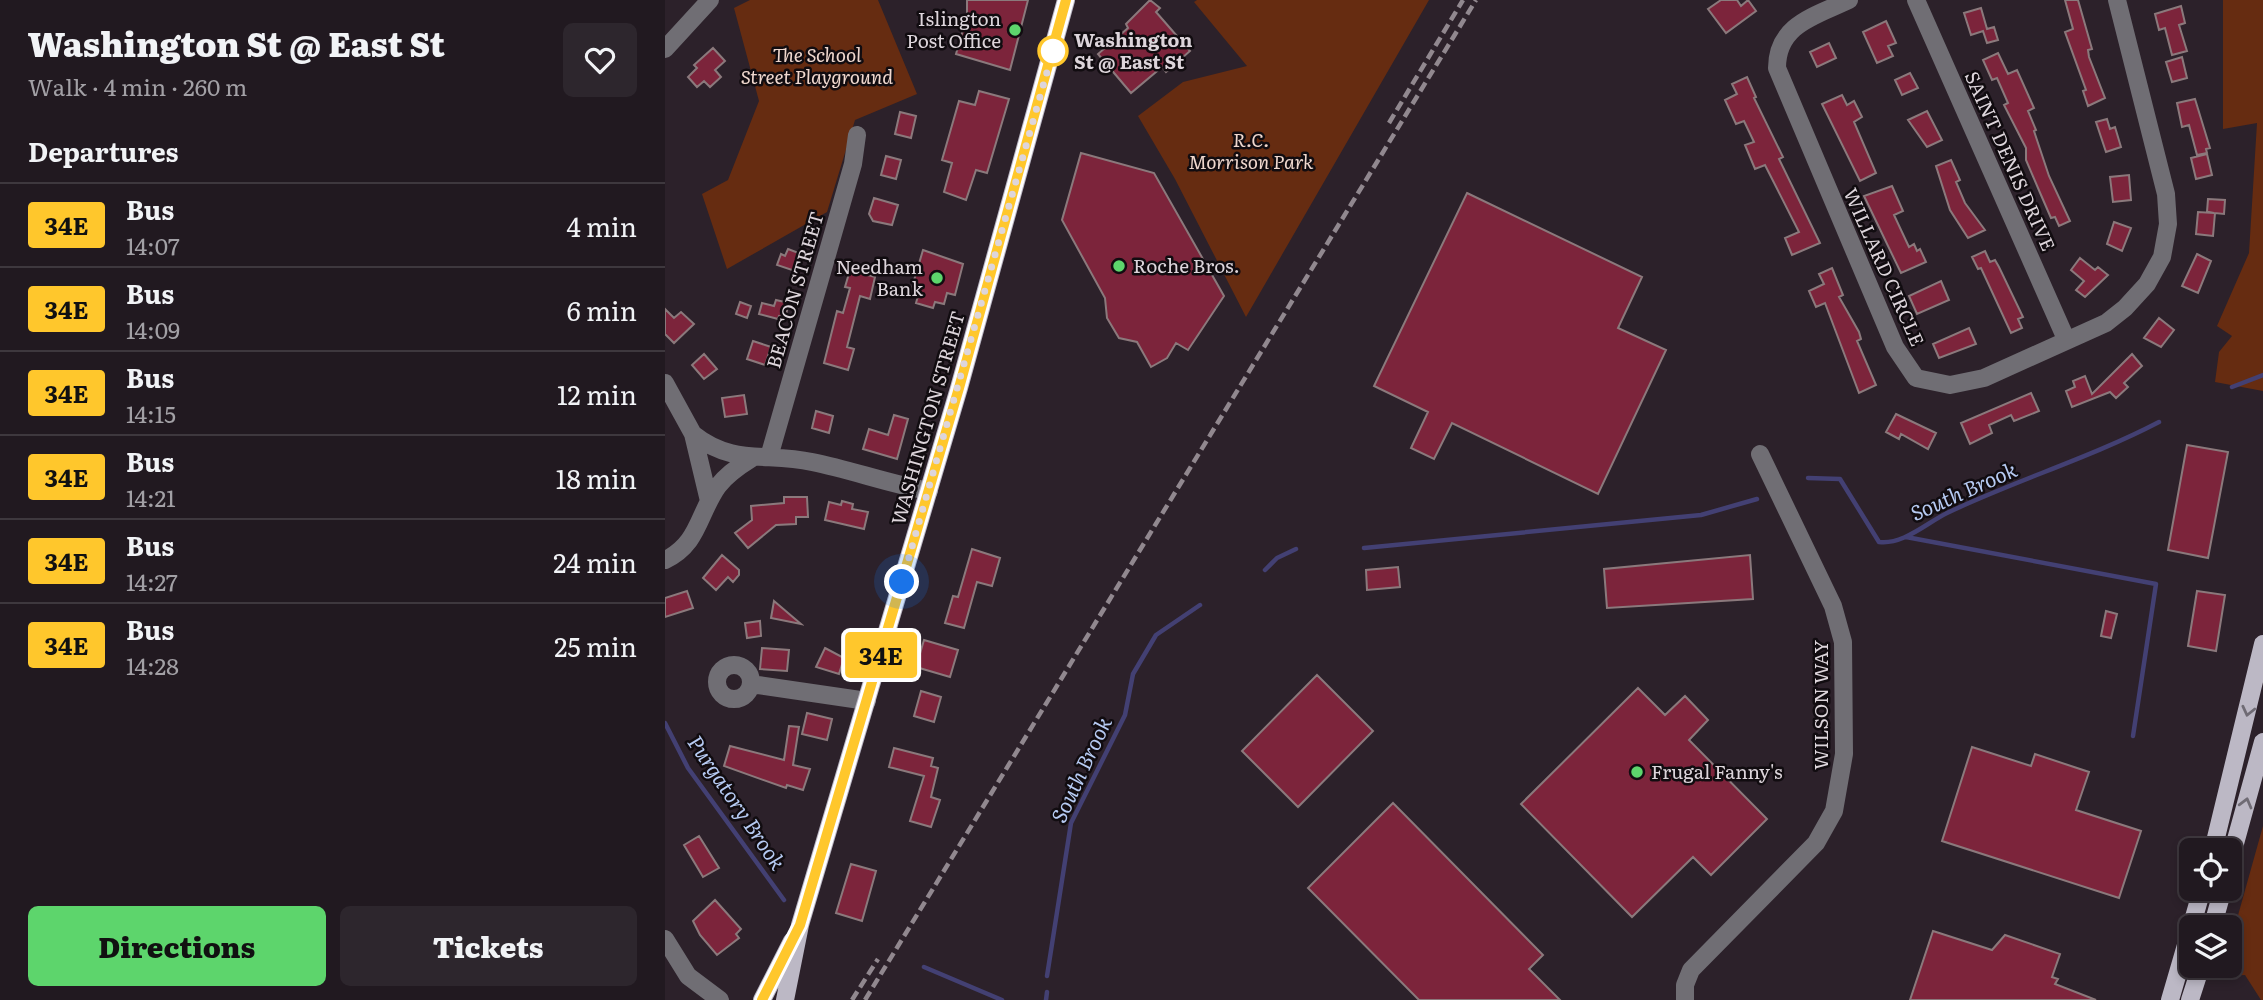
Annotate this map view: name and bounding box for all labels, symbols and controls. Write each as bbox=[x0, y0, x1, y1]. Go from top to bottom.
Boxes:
place label: Islington Post Office bbox=[906, 4, 1001, 54]
text: Washington St @ East St bbox=[28, 18, 445, 67]
marker: Islington Post Office bbox=[1007, 22, 1023, 38]
button: heart bbox=[563, 23, 637, 97]
place label: Washington St @ East St bbox=[1074, 25, 1192, 75]
marker: Washington St @ East St bbox=[1038, 36, 1068, 66]
park label: The School Street Playground bbox=[741, 40, 893, 90]
street label: SAINT DENIS DRIVE bbox=[1959, 66, 2063, 255]
text: Walk · 4 min · 260 m bbox=[28, 69, 247, 103]
park label: R.C. Morrison Park bbox=[1189, 125, 1314, 175]
text: Departures bbox=[28, 131, 179, 170]
street label: WILLARD CIRCLE bbox=[1837, 183, 1932, 350]
text: Bus bbox=[126, 189, 174, 228]
text: 4 min bbox=[566, 206, 637, 245]
text: 34E bbox=[45, 207, 88, 242]
street label: BEACON STREET bbox=[758, 208, 830, 371]
text: 14:07 bbox=[126, 228, 180, 262]
place label: Roche Bros. bbox=[1133, 251, 1240, 279]
place label: Needham Bank bbox=[836, 252, 923, 302]
marker: Roche Bros. bbox=[1111, 258, 1127, 274]
marker: Needham Bank bbox=[929, 270, 945, 286]
text: Bus bbox=[126, 273, 174, 312]
text: 6 min bbox=[567, 290, 637, 329]
text: 34E bbox=[45, 291, 88, 326]
street label: WASHINGTON STREET bbox=[883, 308, 971, 528]
text: 14:09 bbox=[126, 312, 180, 346]
text: Bus bbox=[126, 357, 174, 396]
text: 12 min bbox=[557, 374, 637, 413]
text: 34E bbox=[45, 375, 88, 410]
text: 14:15 bbox=[126, 396, 176, 430]
text: Bus bbox=[126, 441, 174, 480]
water label: South Brook bbox=[1905, 452, 2022, 527]
text: 18 min bbox=[556, 458, 637, 497]
text: 34E bbox=[45, 459, 88, 494]
text: 14:21 bbox=[126, 480, 176, 514]
text: Bus bbox=[126, 525, 174, 564]
text: 24 min bbox=[553, 542, 637, 581]
text: 34E bbox=[45, 543, 88, 578]
text: 14:27 bbox=[126, 564, 178, 598]
your location bbox=[884, 564, 919, 599]
text: Bus bbox=[126, 609, 174, 648]
text: 25 min bbox=[554, 626, 637, 665]
text: 34E bbox=[45, 627, 88, 662]
line badge: 34E bbox=[841, 632, 921, 678]
text: 34E bbox=[859, 637, 903, 672]
street label: WILSON WAY bbox=[1806, 640, 1834, 770]
text: 14:28 bbox=[126, 648, 179, 682]
one-way arrow bbox=[2242, 705, 2256, 717]
water label: South Brook bbox=[1042, 711, 1118, 827]
water label: Purgatory Brook bbox=[682, 728, 795, 875]
place label: Frugal Fanny's bbox=[1651, 757, 1783, 785]
marker: Frugal Fanny's bbox=[1629, 764, 1645, 780]
one-way arrow bbox=[2238, 798, 2252, 810]
map controls bbox=[2179, 838, 2242, 978]
button: locate bbox=[2179, 838, 2242, 901]
button: Directions bbox=[28, 906, 326, 986]
button: Tickets bbox=[340, 906, 637, 986]
button: layers bbox=[2179, 915, 2242, 978]

